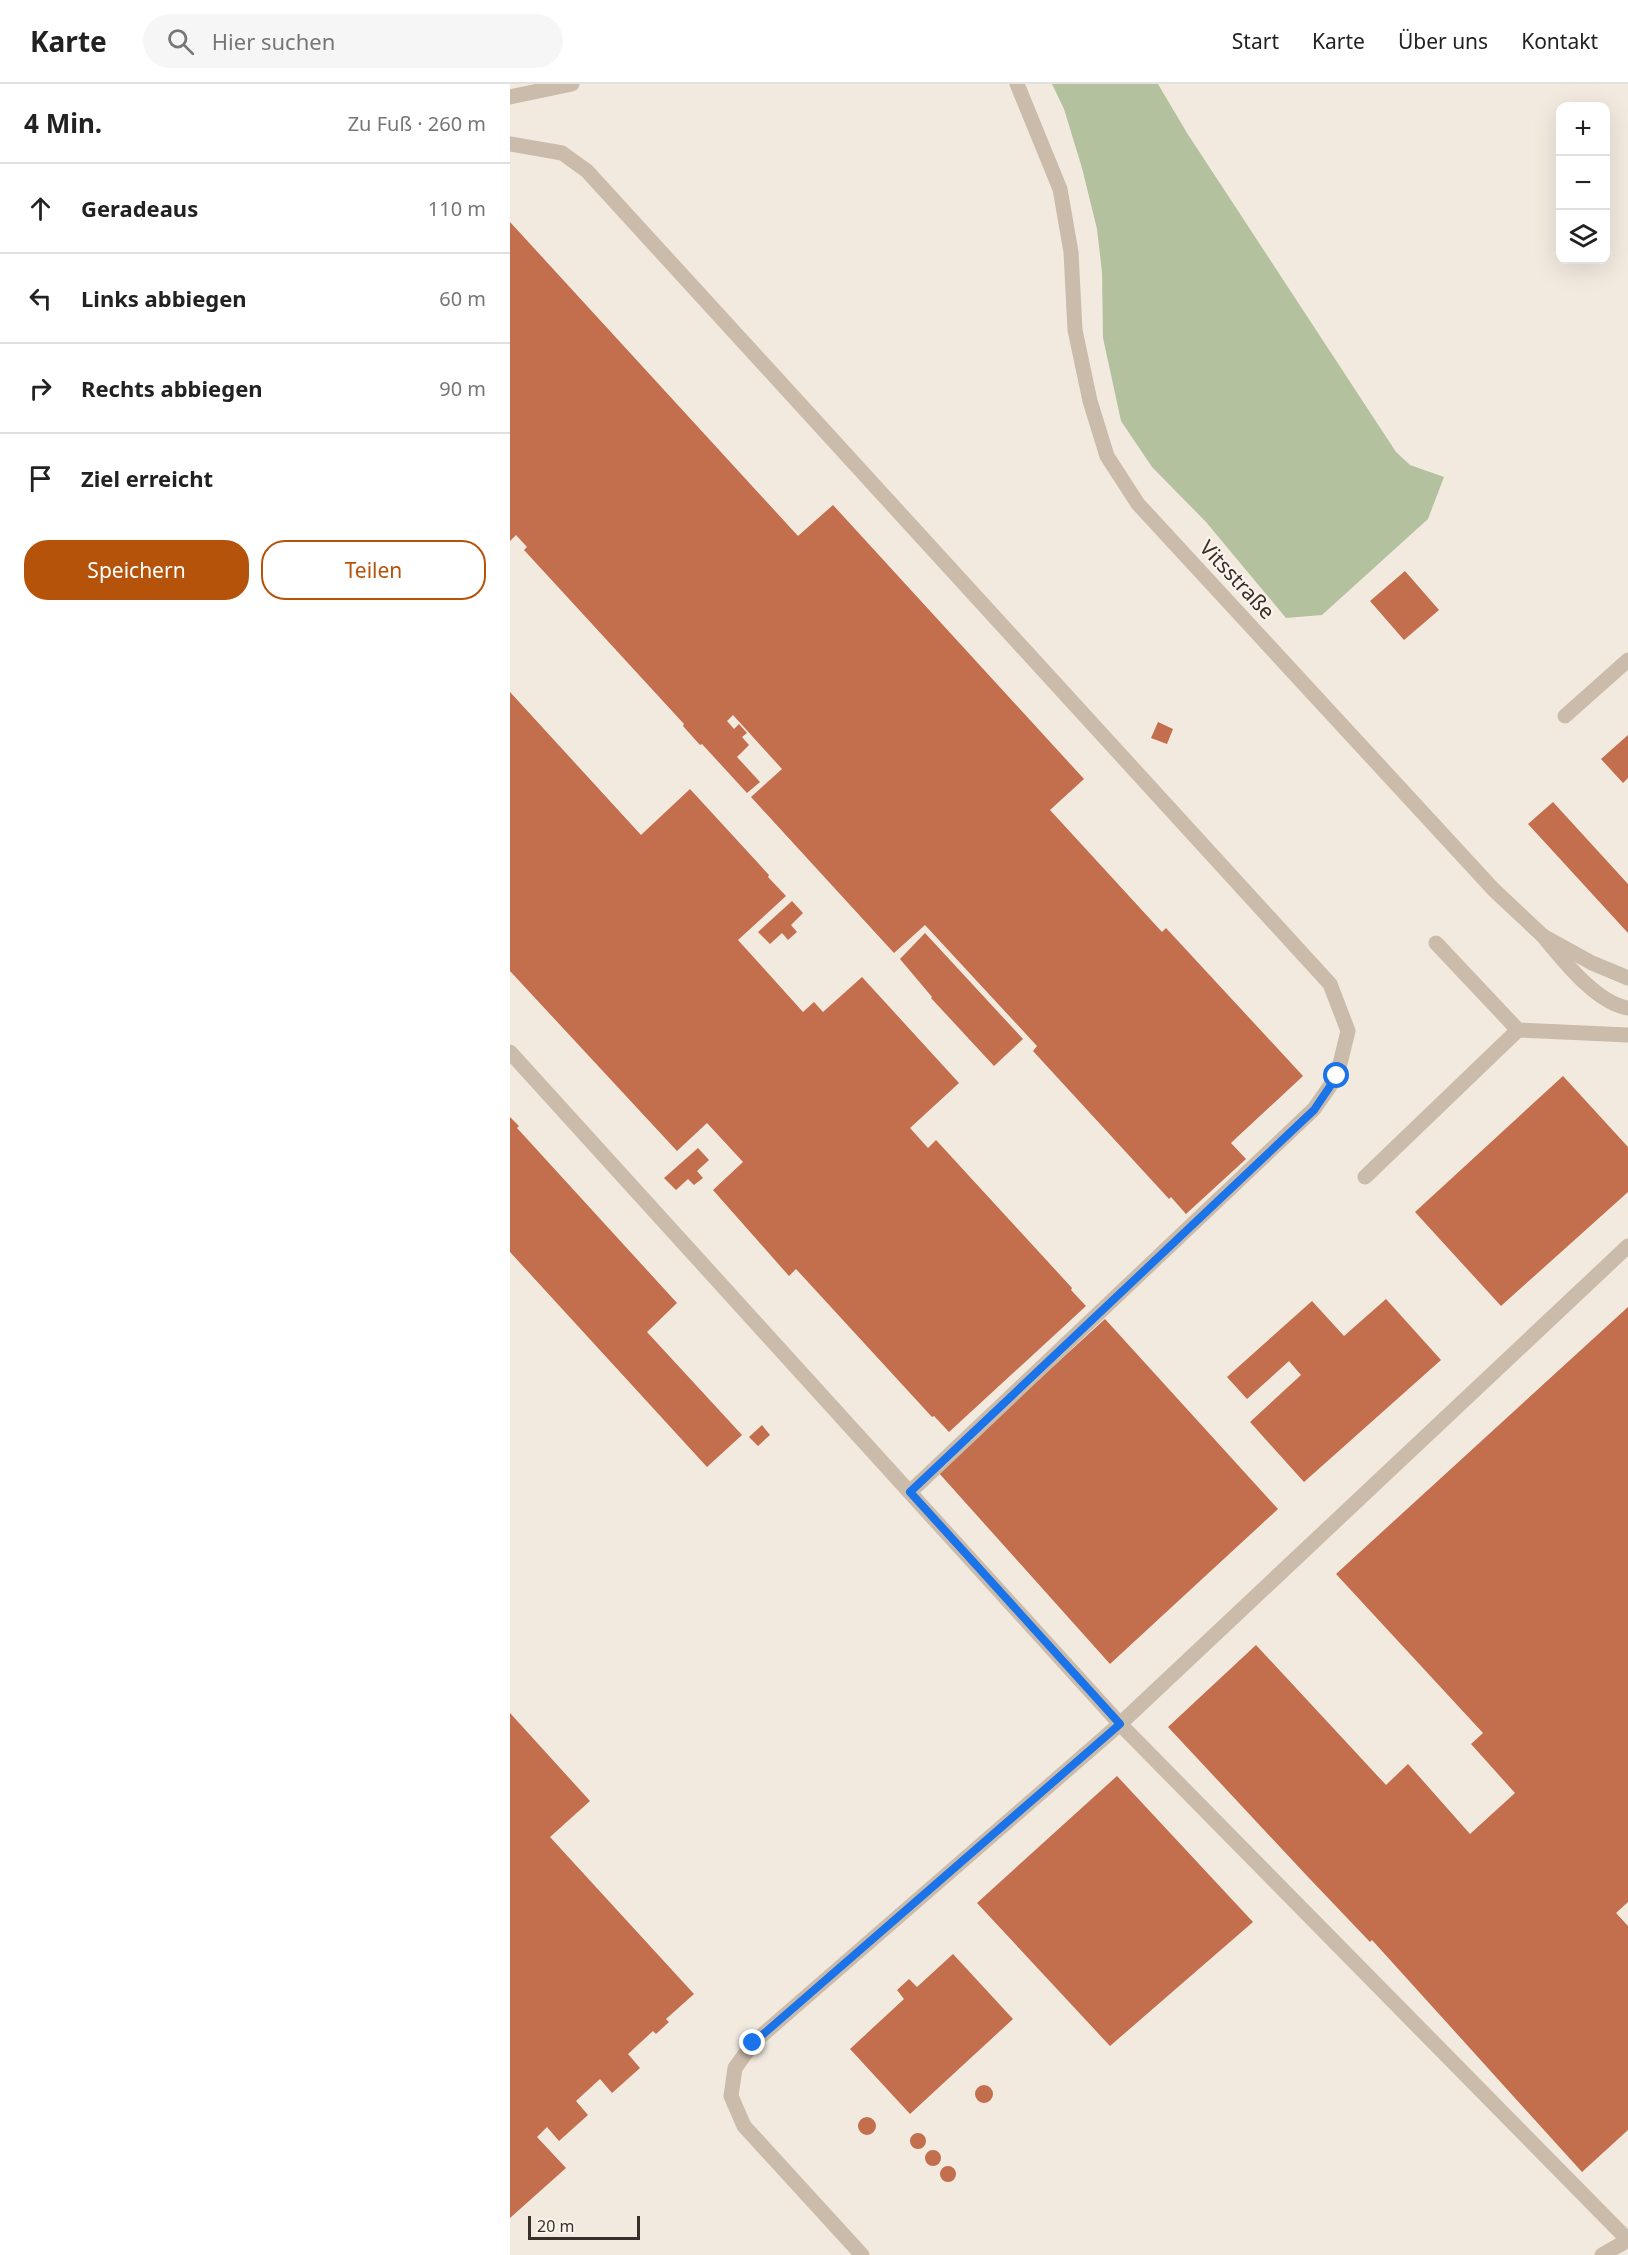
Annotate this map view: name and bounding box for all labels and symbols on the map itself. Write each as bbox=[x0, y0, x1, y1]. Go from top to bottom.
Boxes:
street label: Vitsstraße bbox=[1194, 534, 1282, 625]
route start bbox=[1323, 1062, 1349, 1088]
route end bbox=[739, 2029, 765, 2055]
scale bar bbox=[528, 2213, 640, 2240]

